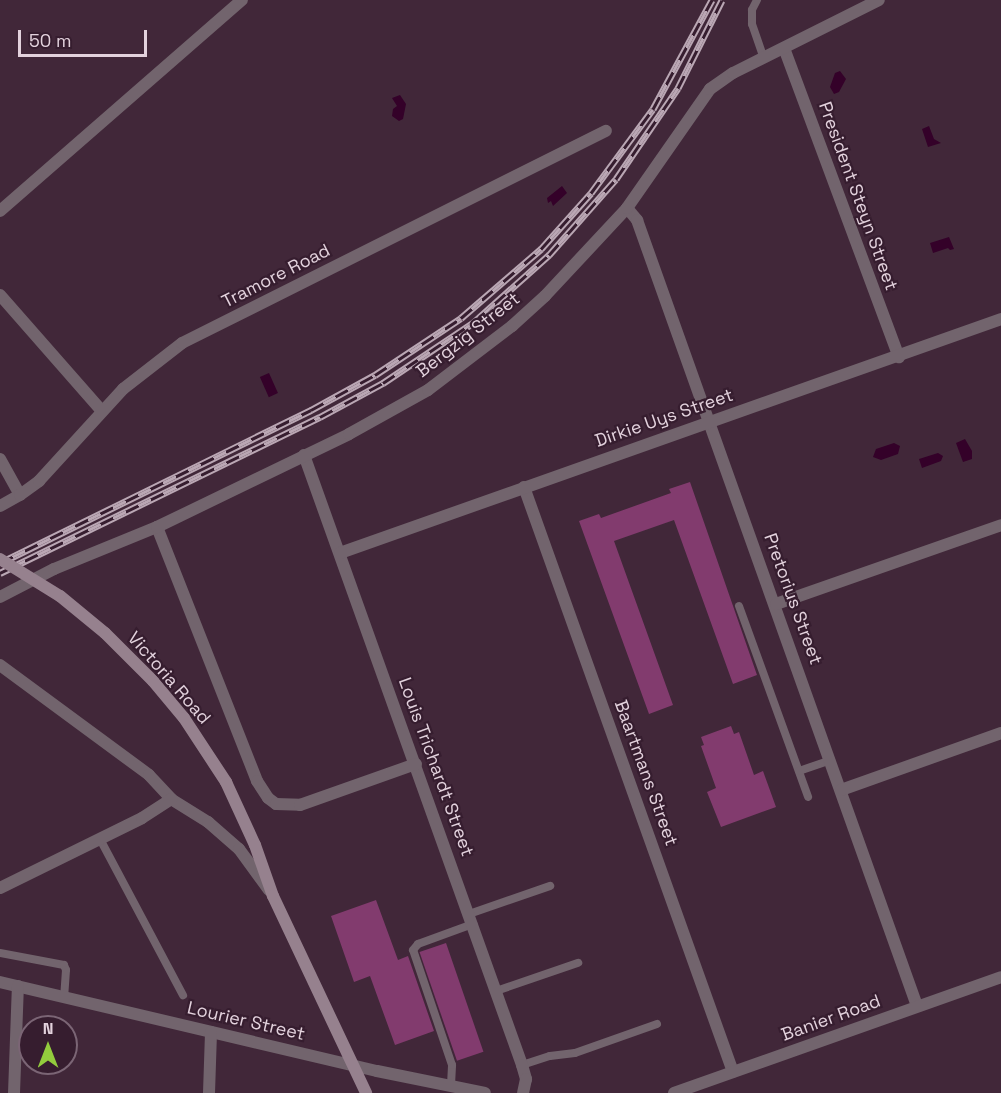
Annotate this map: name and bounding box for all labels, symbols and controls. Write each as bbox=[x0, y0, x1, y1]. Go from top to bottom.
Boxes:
scale bar bbox=[21, 18, 150, 56]
text: 50 m bbox=[29, 29, 71, 52]
street label: President Steyn Street bbox=[814, 99, 902, 293]
street label: Tramore Road bbox=[218, 239, 334, 313]
street label: Bergzig Street bbox=[412, 288, 524, 382]
street label: Dirkie Uys Street bbox=[592, 384, 736, 452]
street label: Pretorius Street bbox=[759, 530, 827, 668]
street label: Victoria Road bbox=[123, 627, 215, 729]
street label: Louis Trichardt Street bbox=[394, 675, 478, 859]
street label: Baartmans Street bbox=[610, 697, 682, 849]
street label: Banier Road bbox=[778, 990, 884, 1046]
street label: Lourier Street bbox=[185, 997, 307, 1045]
north arrow bbox=[18, 1015, 78, 1075]
text: N bbox=[43, 1018, 53, 1039]

